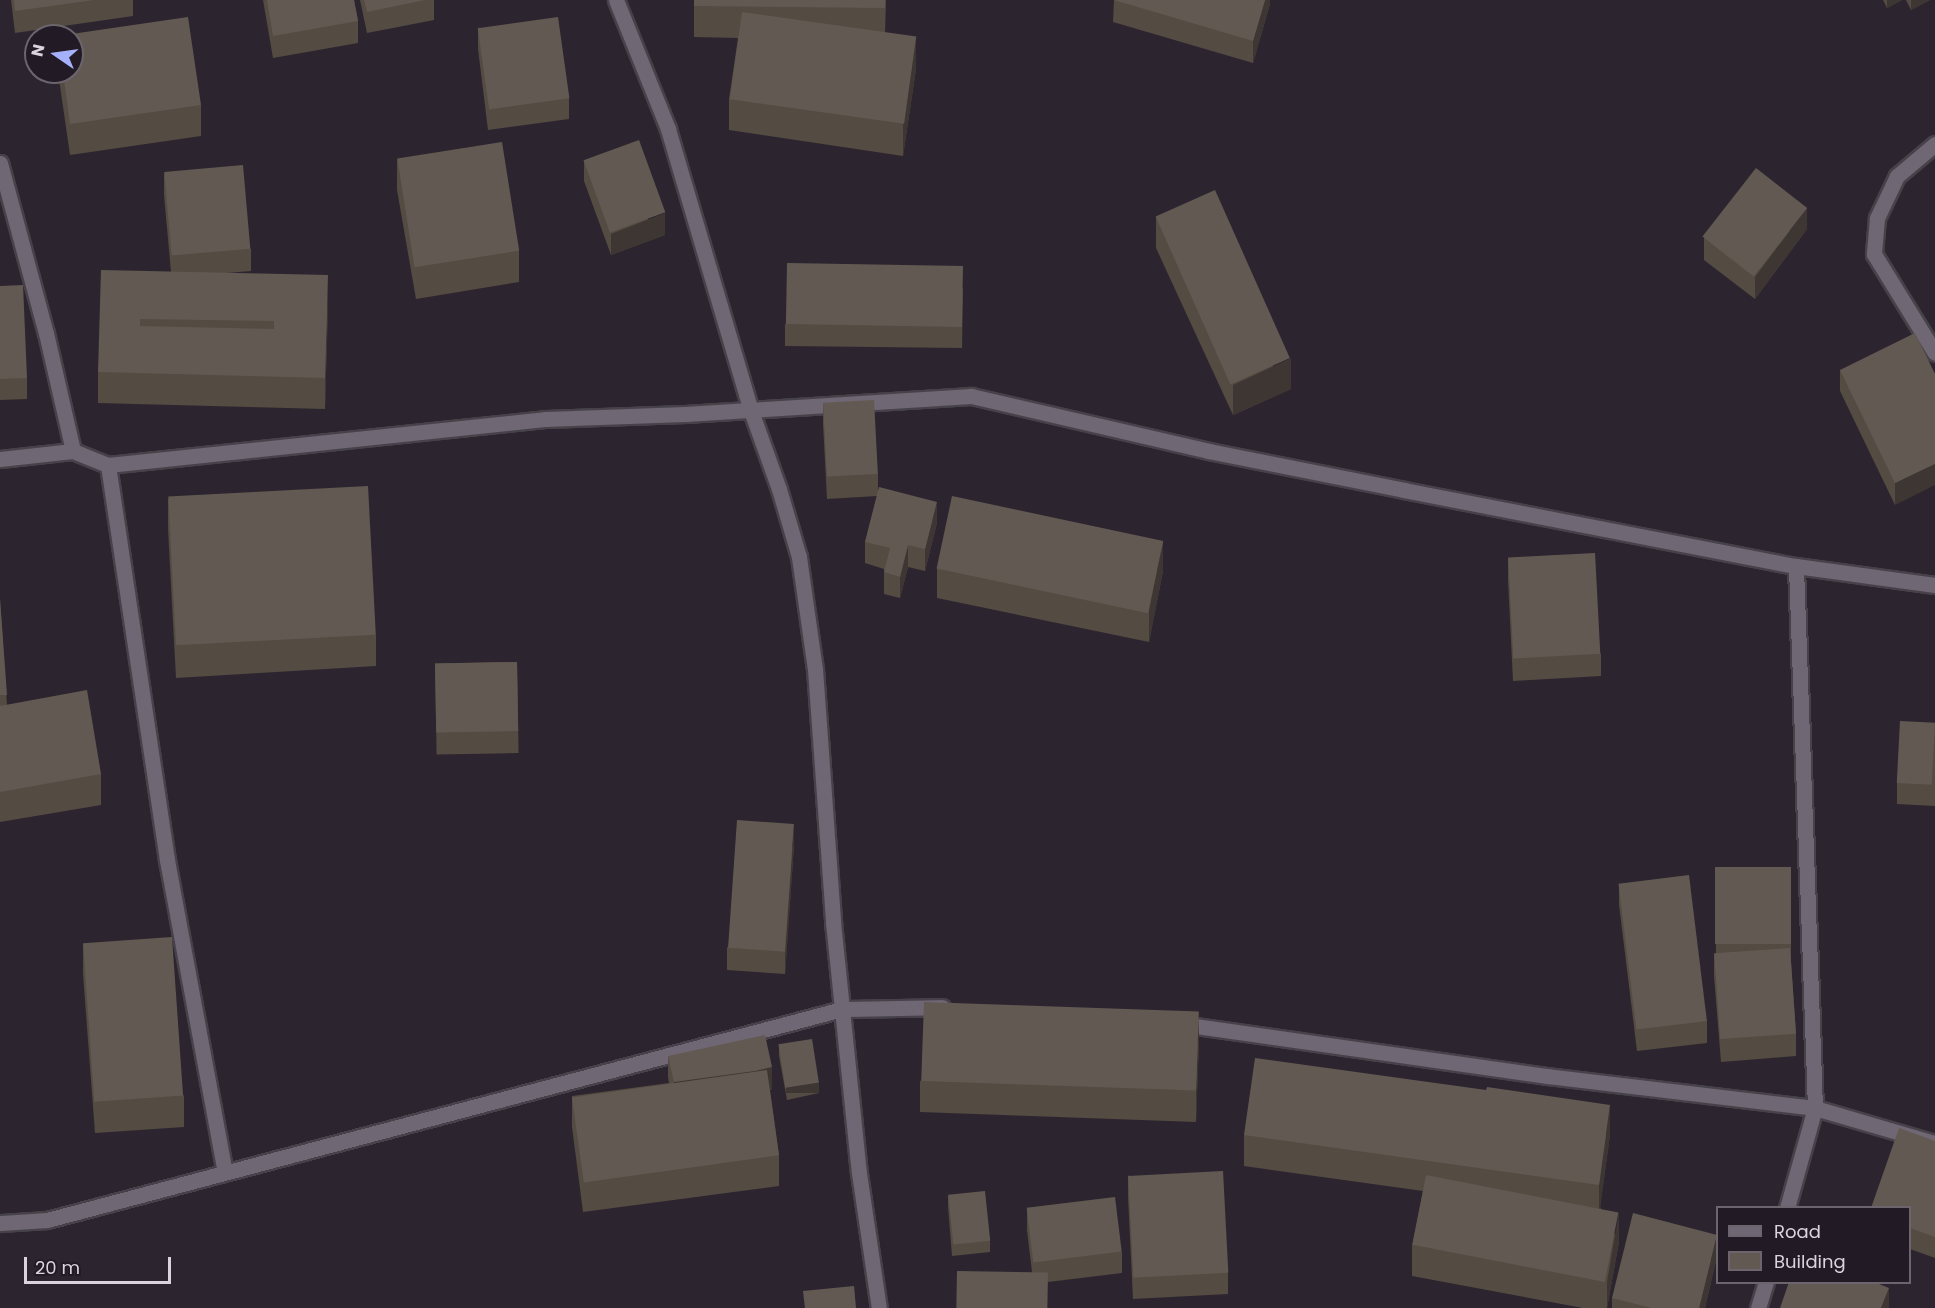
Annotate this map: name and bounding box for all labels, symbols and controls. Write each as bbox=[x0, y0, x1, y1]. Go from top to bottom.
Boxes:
north arrow bbox=[24, 24, 84, 84]
text: N bbox=[25, 42, 50, 59]
legend bbox=[1716, 1206, 1911, 1284]
text: Road bbox=[1774, 1219, 1821, 1244]
scale bar bbox=[27, 1245, 174, 1283]
text: Building bbox=[1774, 1249, 1846, 1274]
text: 20 m bbox=[35, 1255, 80, 1280]

